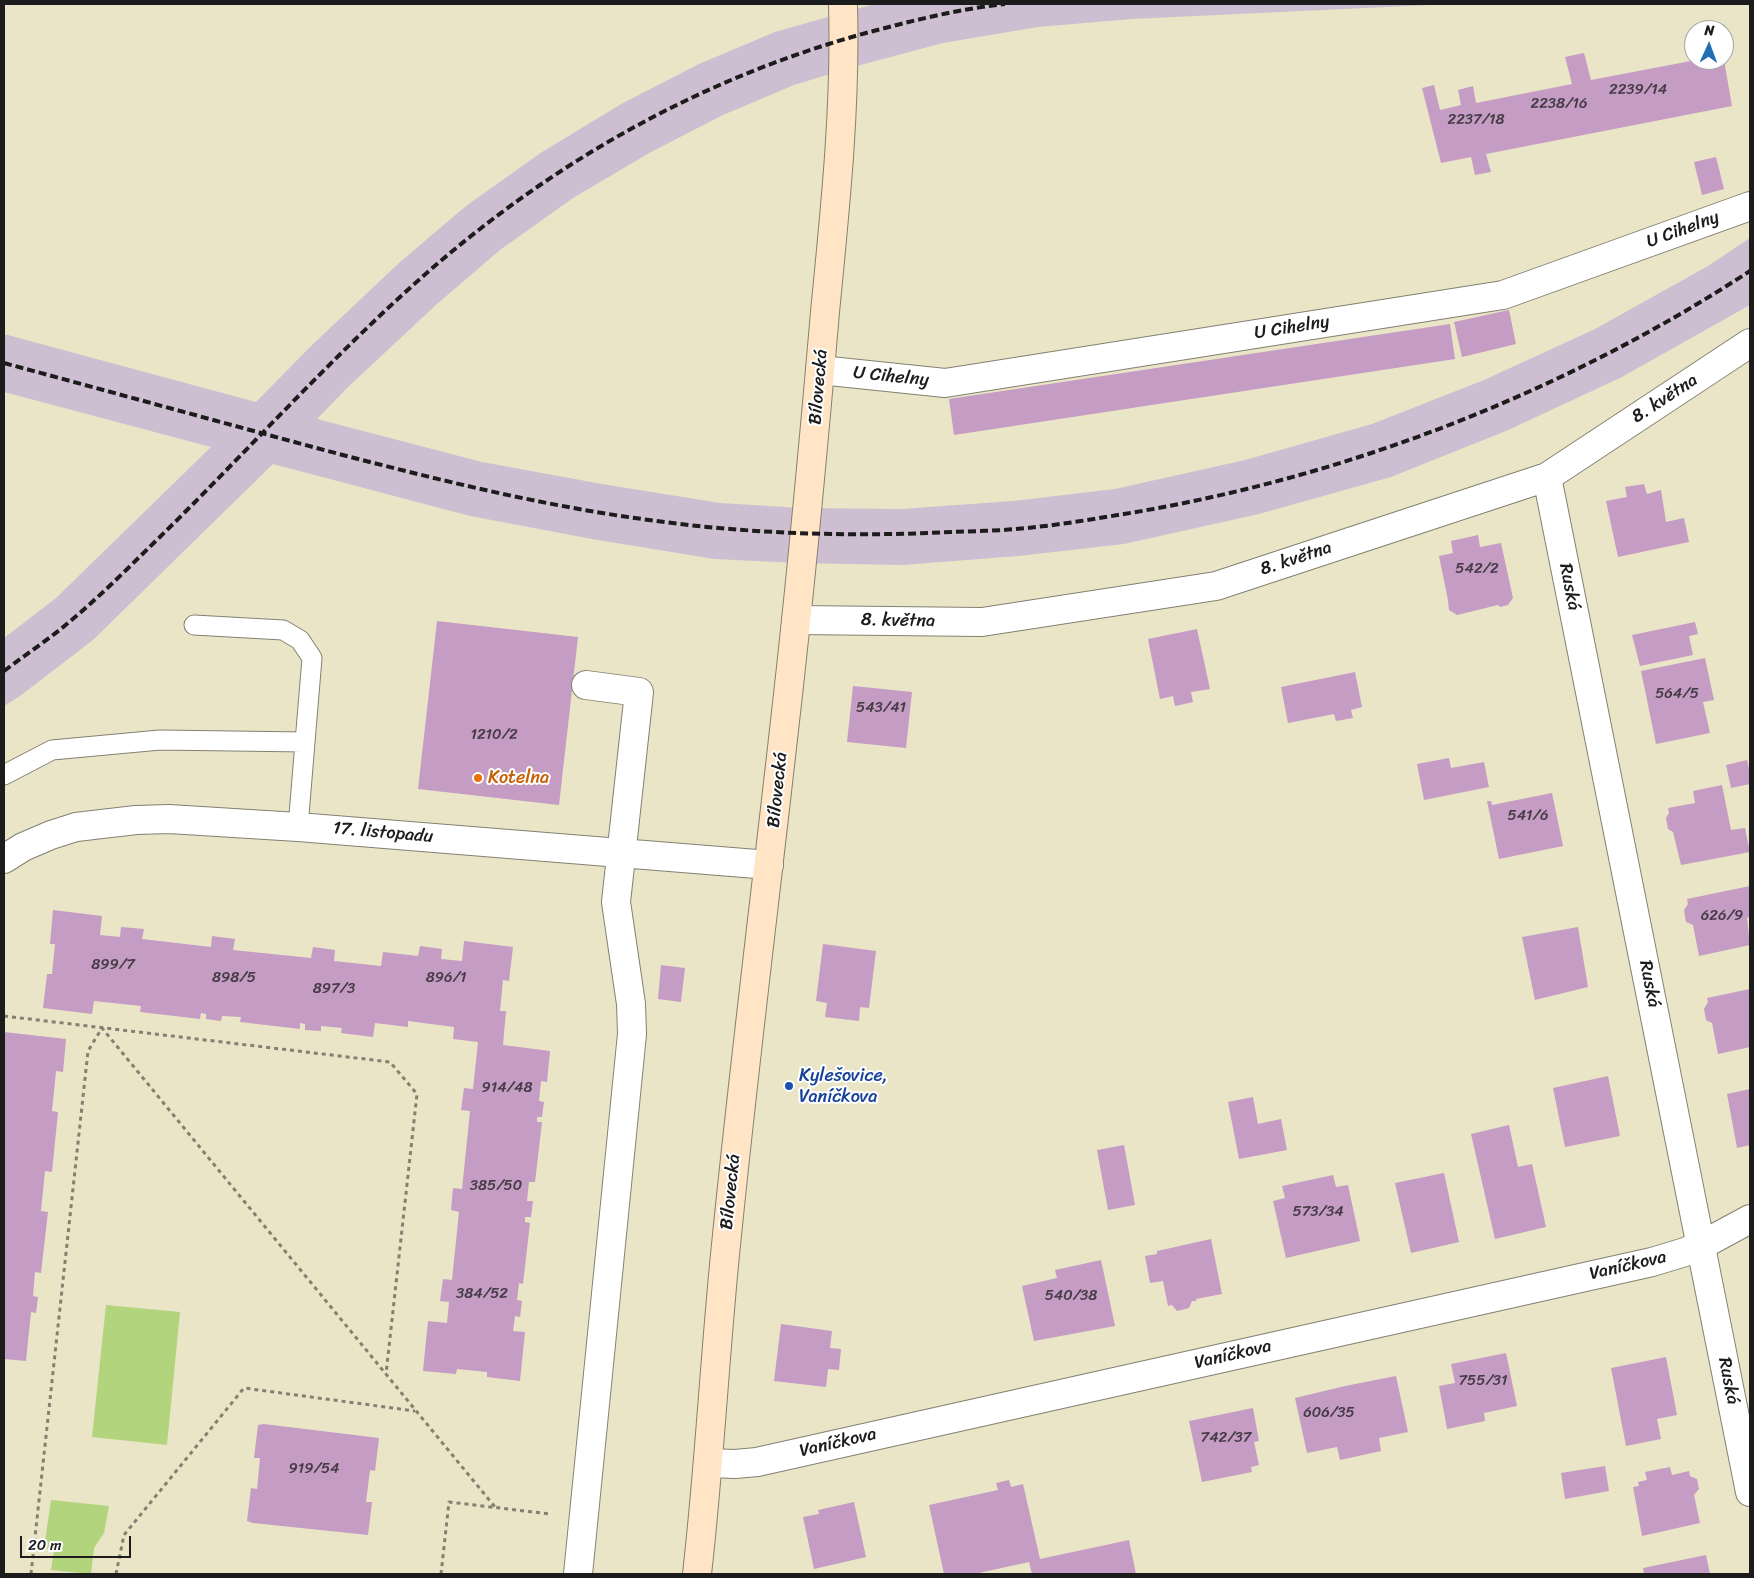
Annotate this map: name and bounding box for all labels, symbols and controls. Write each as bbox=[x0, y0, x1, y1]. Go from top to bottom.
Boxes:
text: N bbox=[1704, 18, 1715, 43]
north arrow bbox=[1684, 20, 1734, 70]
house number: 2239/14 bbox=[1609, 81, 1667, 99]
house number: 2238/16 bbox=[1531, 95, 1587, 113]
house number: 2237/18 bbox=[1447, 111, 1505, 129]
street label: U Cihelny bbox=[1644, 207, 1722, 253]
street label: U Cihelny bbox=[1253, 311, 1331, 345]
street label: Bílovecká bbox=[805, 348, 833, 426]
street label: U Cihelny bbox=[852, 362, 930, 392]
street label: 8. května bbox=[1628, 370, 1702, 428]
street label: 8. května bbox=[1257, 537, 1335, 581]
house number: 542/2 bbox=[1455, 560, 1499, 578]
street label: Ruská bbox=[1554, 562, 1584, 612]
street label: 8. května bbox=[861, 610, 935, 632]
house number: 564/5 bbox=[1655, 685, 1699, 703]
house number: 543/41 bbox=[856, 699, 906, 717]
house number: 1210/2 bbox=[470, 726, 518, 744]
street label: Bílovecká bbox=[763, 751, 793, 829]
place label: Kotelna bbox=[488, 767, 549, 789]
marker: Kotelna bbox=[472, 772, 484, 784]
house number: 541/6 bbox=[1508, 807, 1548, 825]
street label: 17. listopadu bbox=[332, 818, 434, 848]
house number: 626/9 bbox=[1701, 907, 1743, 925]
house number: 899/7 bbox=[91, 956, 135, 974]
street label: Ruská bbox=[1634, 959, 1664, 1009]
house number: 898/5 bbox=[212, 969, 256, 987]
house number: 896/1 bbox=[426, 969, 466, 987]
house number: 897/3 bbox=[313, 980, 355, 998]
place label: Kylešovice, Vaníčkova bbox=[799, 1065, 888, 1108]
house number: 914/48 bbox=[482, 1079, 532, 1097]
marker: Kylešovice, Vaníčkova bbox=[783, 1080, 795, 1092]
street label: Bílovecká bbox=[716, 1153, 746, 1231]
house number: 385/50 bbox=[470, 1177, 522, 1195]
house number: 573/34 bbox=[1292, 1203, 1344, 1221]
street label: Vaníčkova bbox=[1587, 1247, 1669, 1285]
house number: 384/52 bbox=[456, 1285, 508, 1303]
house number: 540/38 bbox=[1045, 1287, 1097, 1305]
street label: Vaníčkova bbox=[1192, 1336, 1274, 1374]
street label: Ruská bbox=[1713, 1356, 1743, 1406]
house number: 755/31 bbox=[1458, 1372, 1508, 1390]
house number: 606/35 bbox=[1303, 1404, 1355, 1422]
street label: Vaníčkova bbox=[797, 1424, 879, 1462]
house number: 742/37 bbox=[1201, 1429, 1251, 1447]
house number: 919/54 bbox=[289, 1460, 339, 1478]
scale bar bbox=[22, 1526, 134, 1558]
text: 20 m bbox=[28, 1532, 62, 1558]

